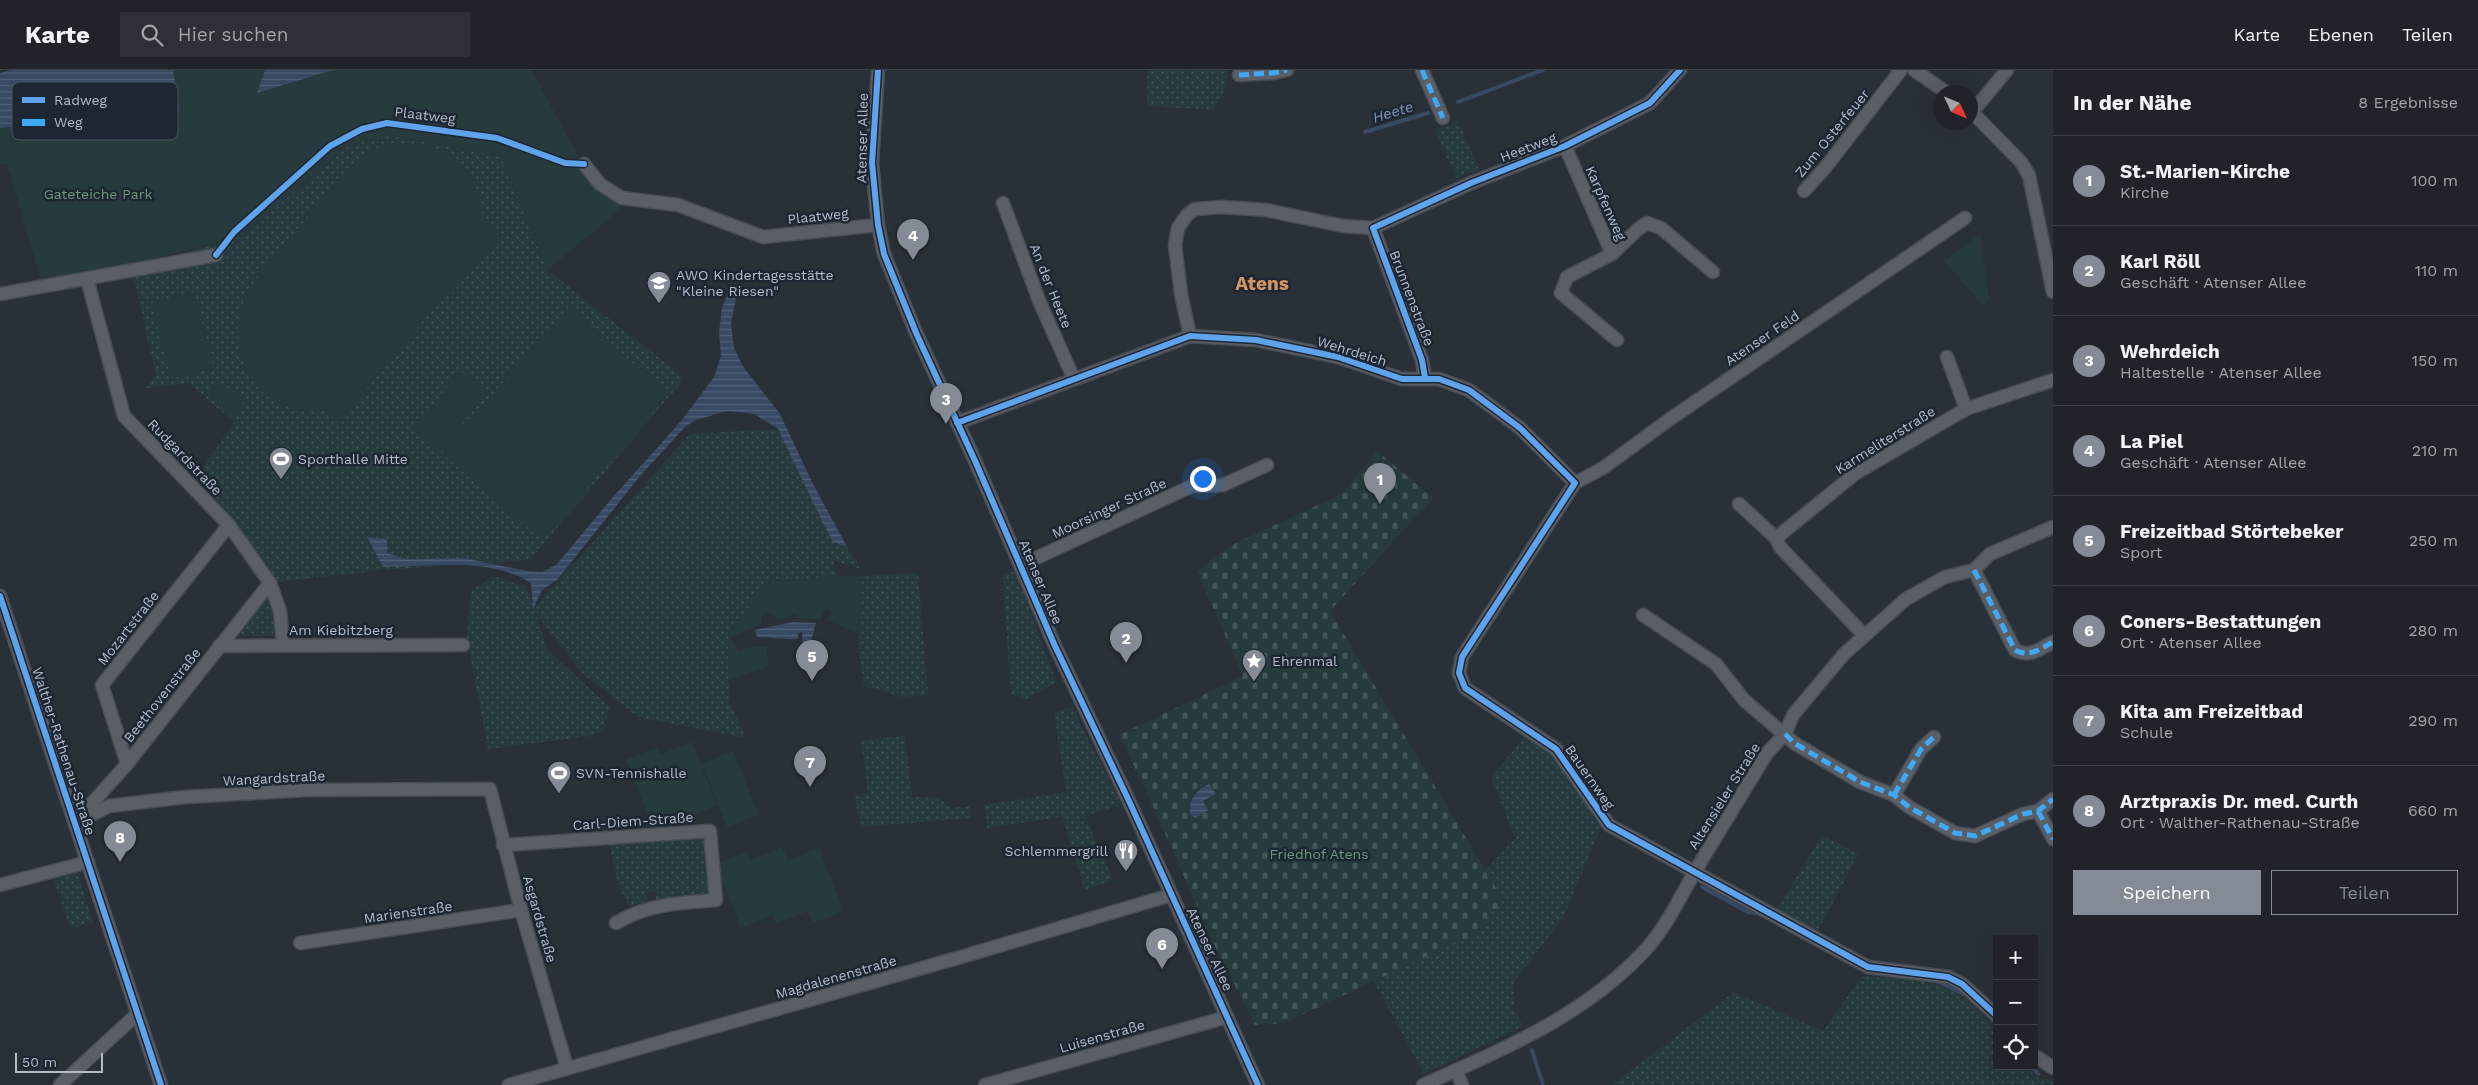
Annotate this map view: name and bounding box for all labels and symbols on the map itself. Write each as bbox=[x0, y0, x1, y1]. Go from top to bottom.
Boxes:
legend bbox=[12, 82, 178, 140]
north arrow bbox=[1933, 85, 1978, 130]
street label: Zum Osterfeuer bbox=[1792, 86, 1873, 180]
text: Radweg bbox=[54, 92, 108, 108]
street label: Atenser Allee bbox=[853, 93, 871, 183]
water label: Heete bbox=[1370, 97, 1416, 127]
street label: Plaatweg bbox=[394, 103, 457, 127]
text: Weg bbox=[54, 114, 83, 130]
street label: Heetweg bbox=[1498, 129, 1559, 165]
street label: Karpfenweg bbox=[1582, 163, 1630, 243]
park label: Gateteiche Park bbox=[44, 186, 152, 202]
street label: Plaatweg bbox=[787, 205, 850, 227]
pin: 4 bbox=[897, 219, 929, 260]
street label: An der Heete bbox=[1027, 241, 1075, 331]
street label: Brunnenstraße bbox=[1386, 248, 1438, 348]
place label: AWO Kindertagesstätte "Kleine Riesen" bbox=[676, 267, 834, 299]
school or university icon: AWO Kindertagesstätte "Kleine Riesen" bbox=[646, 270, 672, 304]
district label: Atens bbox=[1235, 272, 1289, 295]
street label: Atenser Feld bbox=[1722, 307, 1802, 369]
street label: Wehrdeich bbox=[1315, 333, 1389, 369]
pin: 3 bbox=[930, 383, 962, 424]
street label: Karmeliterstraße bbox=[1832, 403, 1938, 477]
street label: Rudgardstraße bbox=[145, 416, 225, 498]
sports icon: Sporthalle Mitte bbox=[268, 446, 294, 480]
place label: Sporthalle Mitte bbox=[298, 451, 408, 467]
pin: 1 bbox=[1364, 463, 1396, 504]
your location bbox=[1190, 466, 1216, 492]
street label: Moorsinger Straße bbox=[1049, 474, 1169, 542]
street label: Atenser Allee bbox=[1016, 537, 1066, 627]
street label: Mozartstraße bbox=[94, 588, 162, 668]
street label: Am Kiebitzberg bbox=[289, 622, 393, 638]
pin: 2 bbox=[1110, 622, 1142, 663]
pin: 5 bbox=[796, 640, 828, 681]
street label: Beethovenstraße bbox=[120, 645, 204, 745]
place icon: Ehrenmal bbox=[1241, 648, 1267, 682]
place label: Ehrenmal bbox=[1272, 653, 1338, 669]
street label: Walther-Rathenau-Straße bbox=[29, 665, 99, 837]
street label: Altensieler Straße bbox=[1685, 740, 1763, 852]
street label: Bauernweg bbox=[1562, 742, 1618, 813]
pin: 7 bbox=[794, 746, 826, 787]
sports icon: SVN-Tennishalle bbox=[546, 760, 572, 794]
place label: SVN-Tennishalle bbox=[576, 765, 687, 781]
street label: Wangardstraße bbox=[222, 767, 326, 789]
street label: Carl-Diem-Straße bbox=[572, 809, 694, 833]
pin: 8 bbox=[104, 821, 136, 862]
restaurant icon: Schlemmergrill bbox=[1113, 838, 1139, 872]
place label: Schlemmergrill bbox=[1005, 843, 1109, 859]
park label: Friedhof Atens bbox=[1269, 846, 1369, 862]
street label: Asgardstraße bbox=[520, 874, 560, 964]
street label: Marienstraße bbox=[363, 898, 453, 926]
street label: Atenser Allee bbox=[1184, 905, 1236, 993]
pin: 6 bbox=[1146, 928, 1178, 969]
street label: Magdalenenstraße bbox=[774, 952, 898, 1002]
street label: Luisenstraße bbox=[1057, 1016, 1147, 1056]
scale bar bbox=[15, 1050, 102, 1073]

